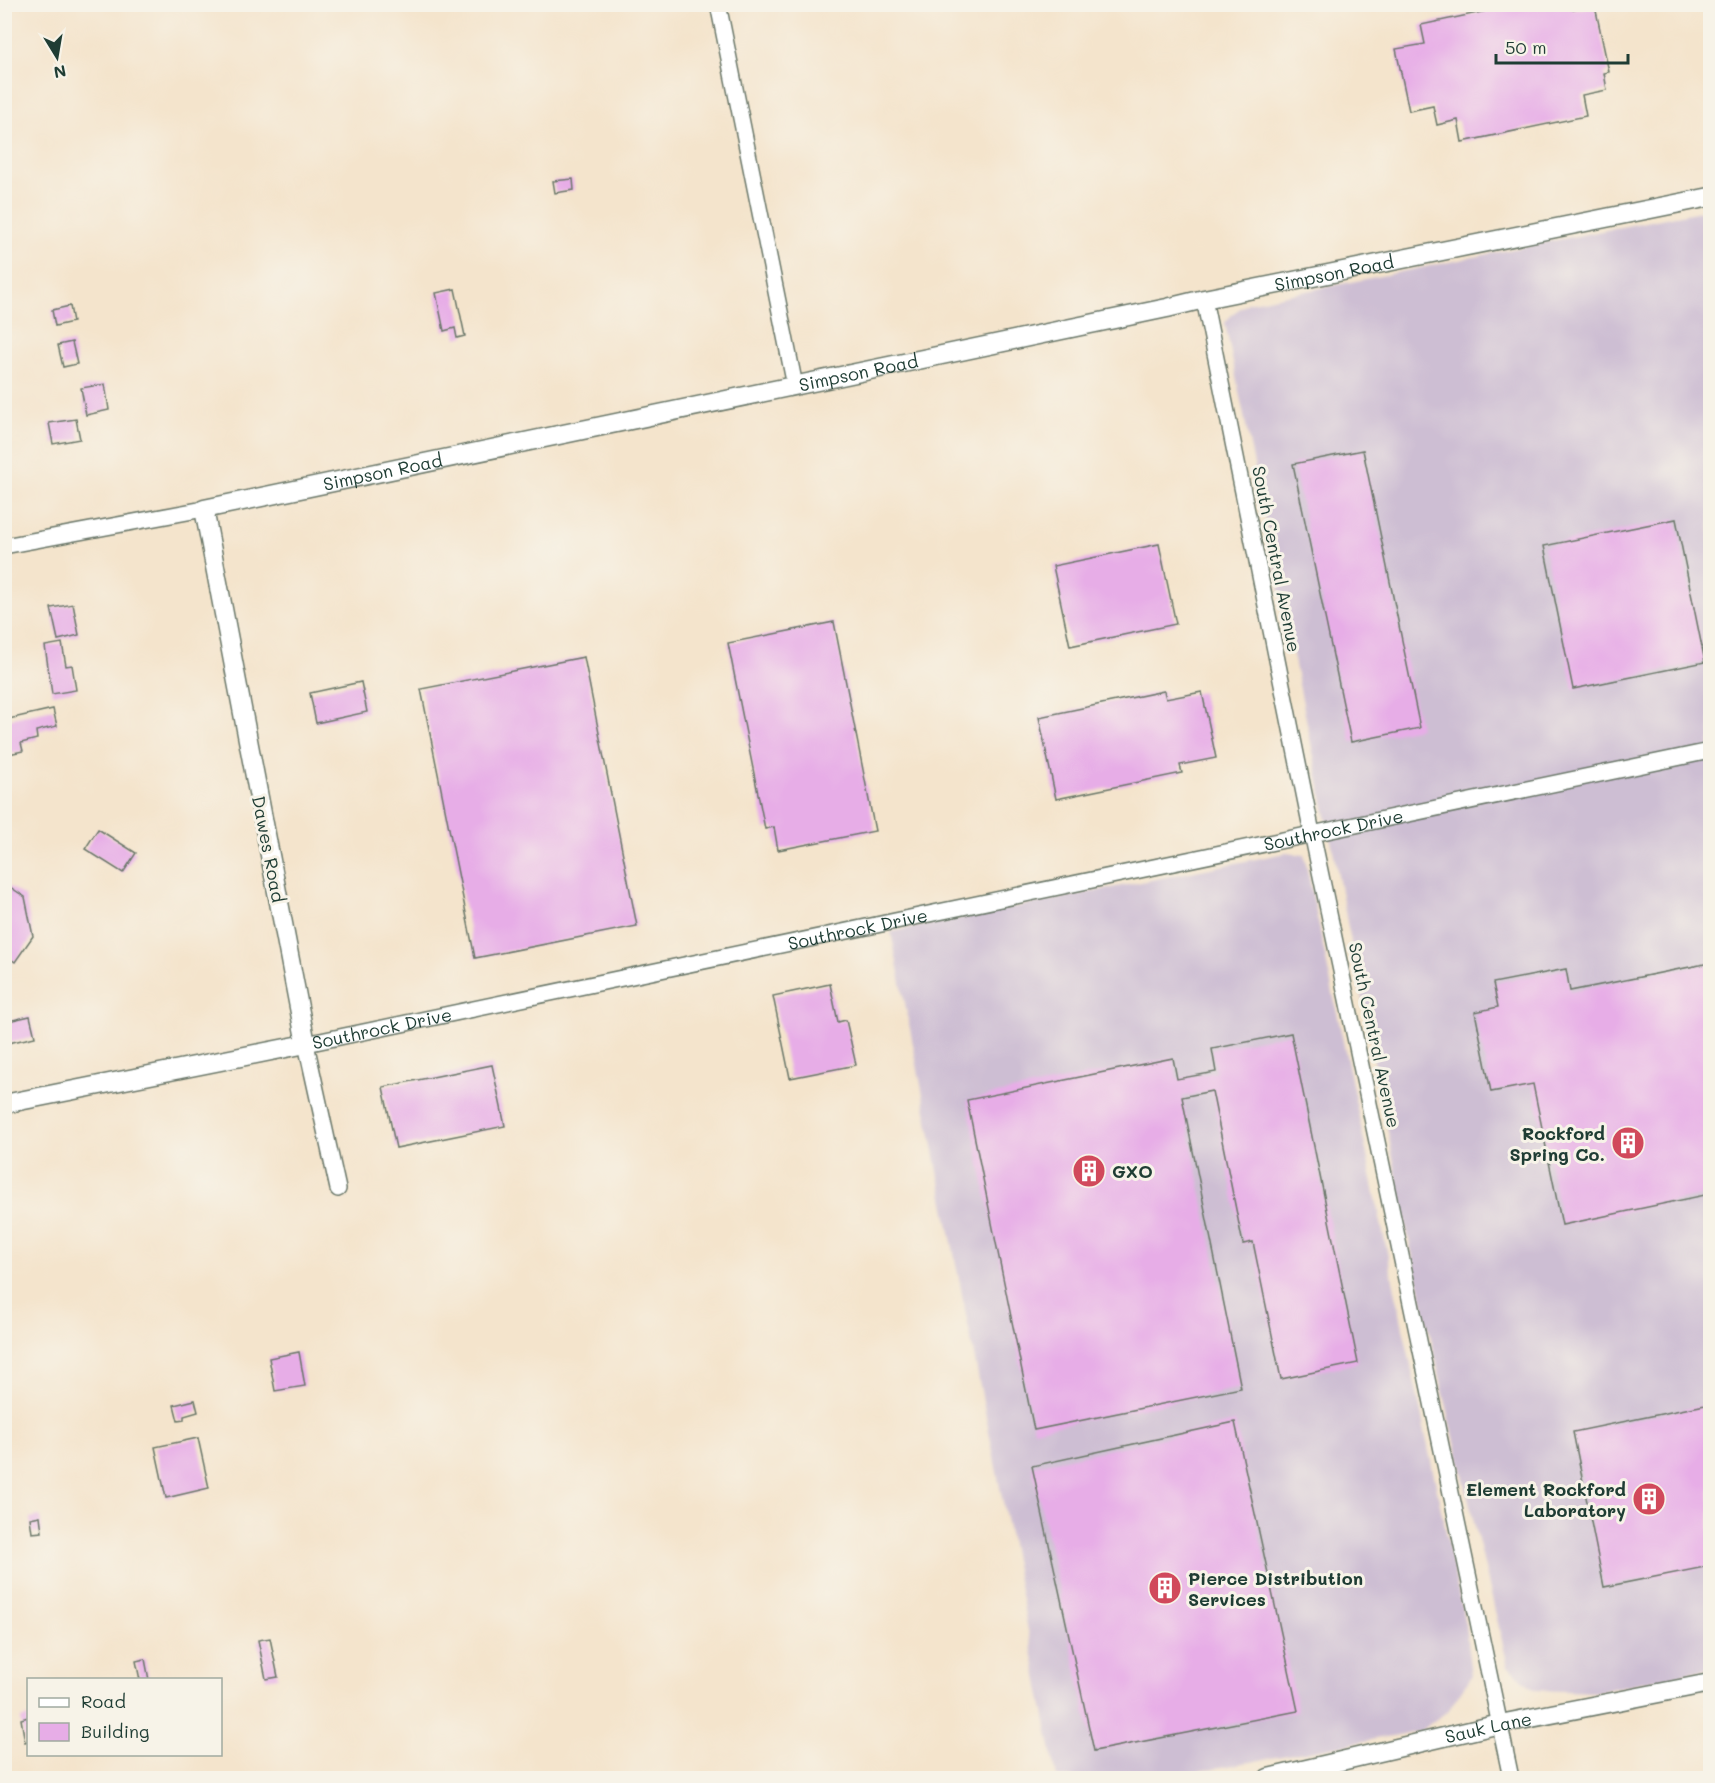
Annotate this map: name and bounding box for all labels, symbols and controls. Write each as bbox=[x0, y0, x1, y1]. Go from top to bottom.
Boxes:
north arrow bbox=[27, 27, 87, 87]
scale bar bbox=[1496, 27, 1628, 65]
text: 50 m bbox=[1505, 35, 1547, 59]
text: N bbox=[52, 61, 68, 84]
street label: Simpson Road bbox=[1272, 249, 1396, 297]
street label: Simpson Road bbox=[797, 348, 920, 397]
street label: Simpson Road bbox=[321, 448, 444, 496]
street label: South Central Avenue bbox=[1247, 464, 1307, 654]
street label: Dawes Road bbox=[247, 794, 291, 904]
street label: Southrock Drive bbox=[1261, 803, 1405, 856]
street label: Southrock Drive bbox=[786, 903, 930, 955]
street label: South Central Avenue bbox=[1344, 940, 1406, 1130]
street label: Southrock Drive bbox=[310, 1002, 454, 1054]
place label: Rockford Spring Co. bbox=[1510, 1121, 1605, 1166]
building icon: Rockford Spring Co. bbox=[1610, 1125, 1646, 1161]
building icon: GXO bbox=[1071, 1153, 1107, 1189]
place label: GXO bbox=[1112, 1159, 1153, 1183]
place label: Element Rockford Laboratory bbox=[1466, 1477, 1626, 1522]
building icon: Element Rockford Laboratory bbox=[1631, 1481, 1667, 1517]
place label: Pierce Distribution Services bbox=[1188, 1566, 1363, 1611]
building icon: Pierce Distribution Services bbox=[1147, 1570, 1183, 1606]
legend bbox=[27, 1678, 222, 1756]
text: Road bbox=[81, 1689, 126, 1713]
street label: Sauk Lane bbox=[1442, 1706, 1534, 1748]
text: Building bbox=[81, 1719, 149, 1743]

